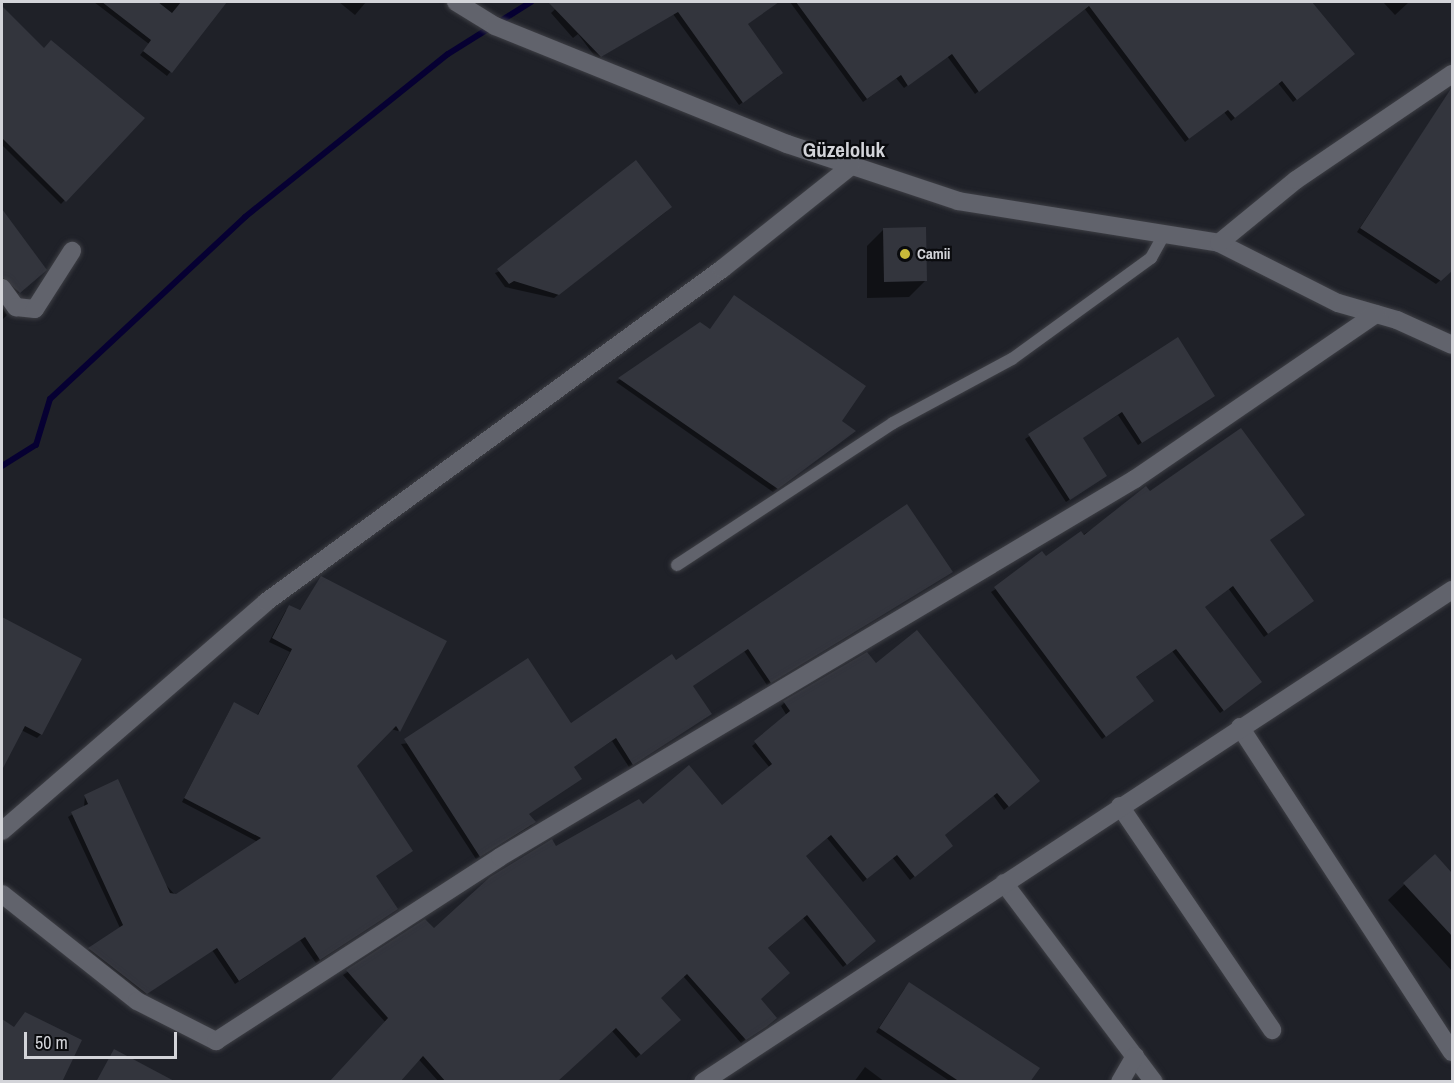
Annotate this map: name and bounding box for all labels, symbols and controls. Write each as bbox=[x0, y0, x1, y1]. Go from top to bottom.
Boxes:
district label: Güzeloluk bbox=[803, 137, 885, 163]
place label: Camii bbox=[917, 245, 950, 263]
marker: Camii bbox=[898, 247, 912, 261]
scale bar bbox=[27, 1020, 180, 1058]
text: 50 m bbox=[35, 1030, 68, 1055]

